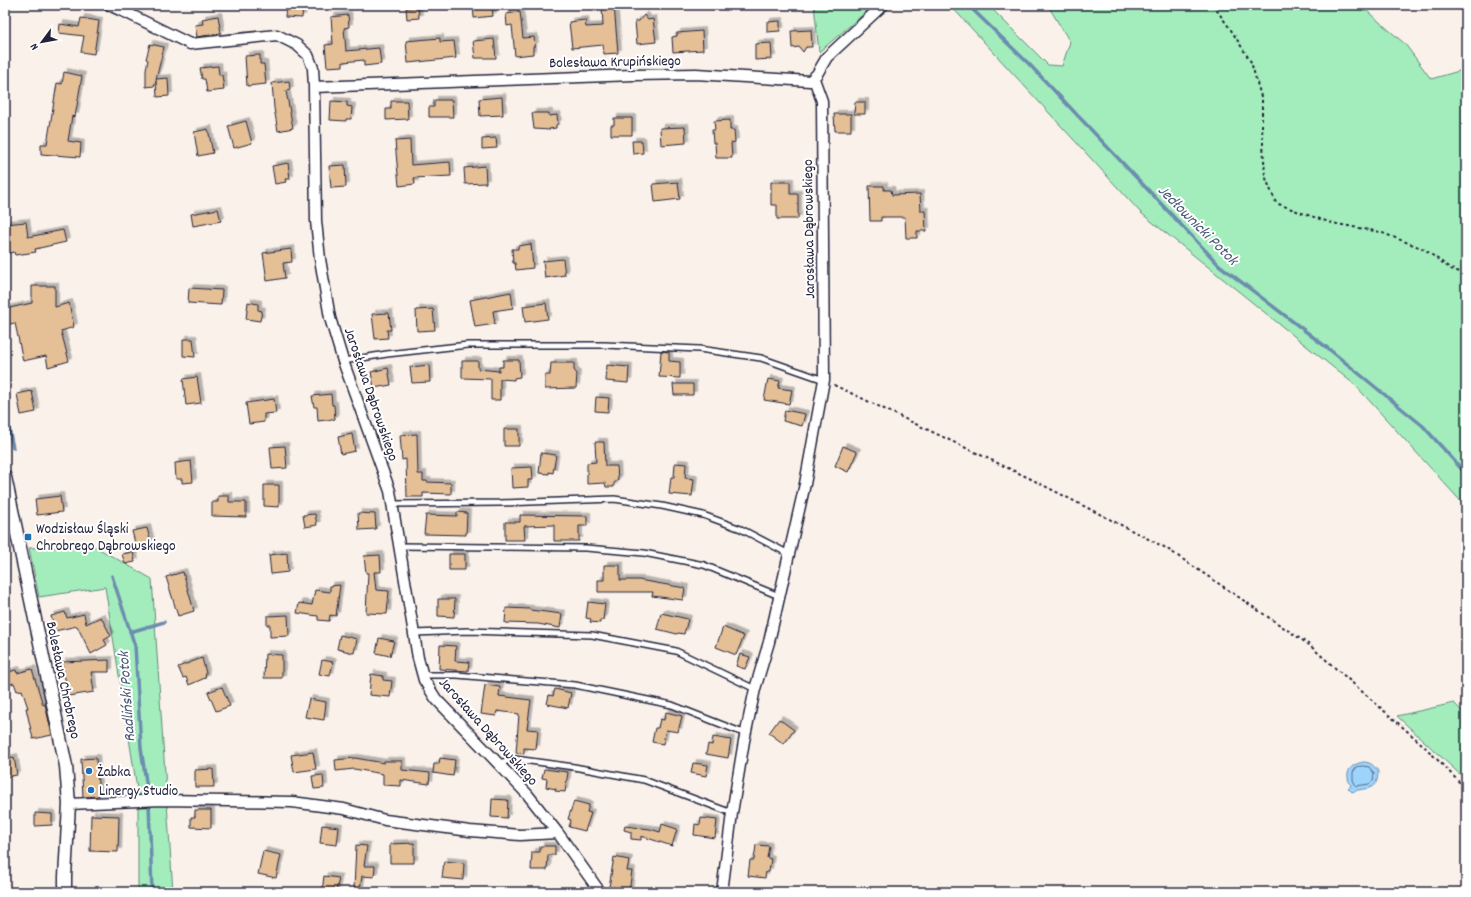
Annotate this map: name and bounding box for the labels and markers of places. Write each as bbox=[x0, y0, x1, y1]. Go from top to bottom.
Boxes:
place label: Wodzisław Śląski Chrobrego Dąbrowskiego bbox=[36, 519, 176, 558]
marker: Wodzisław Śląski Chrobrego Dąbrowskiego bbox=[23, 532, 33, 542]
place label: Żabka bbox=[97, 762, 131, 784]
marker: Żabka bbox=[84, 766, 94, 776]
place label: Linergy Studio bbox=[99, 781, 178, 803]
marker: Linergy Studio bbox=[86, 785, 96, 795]

